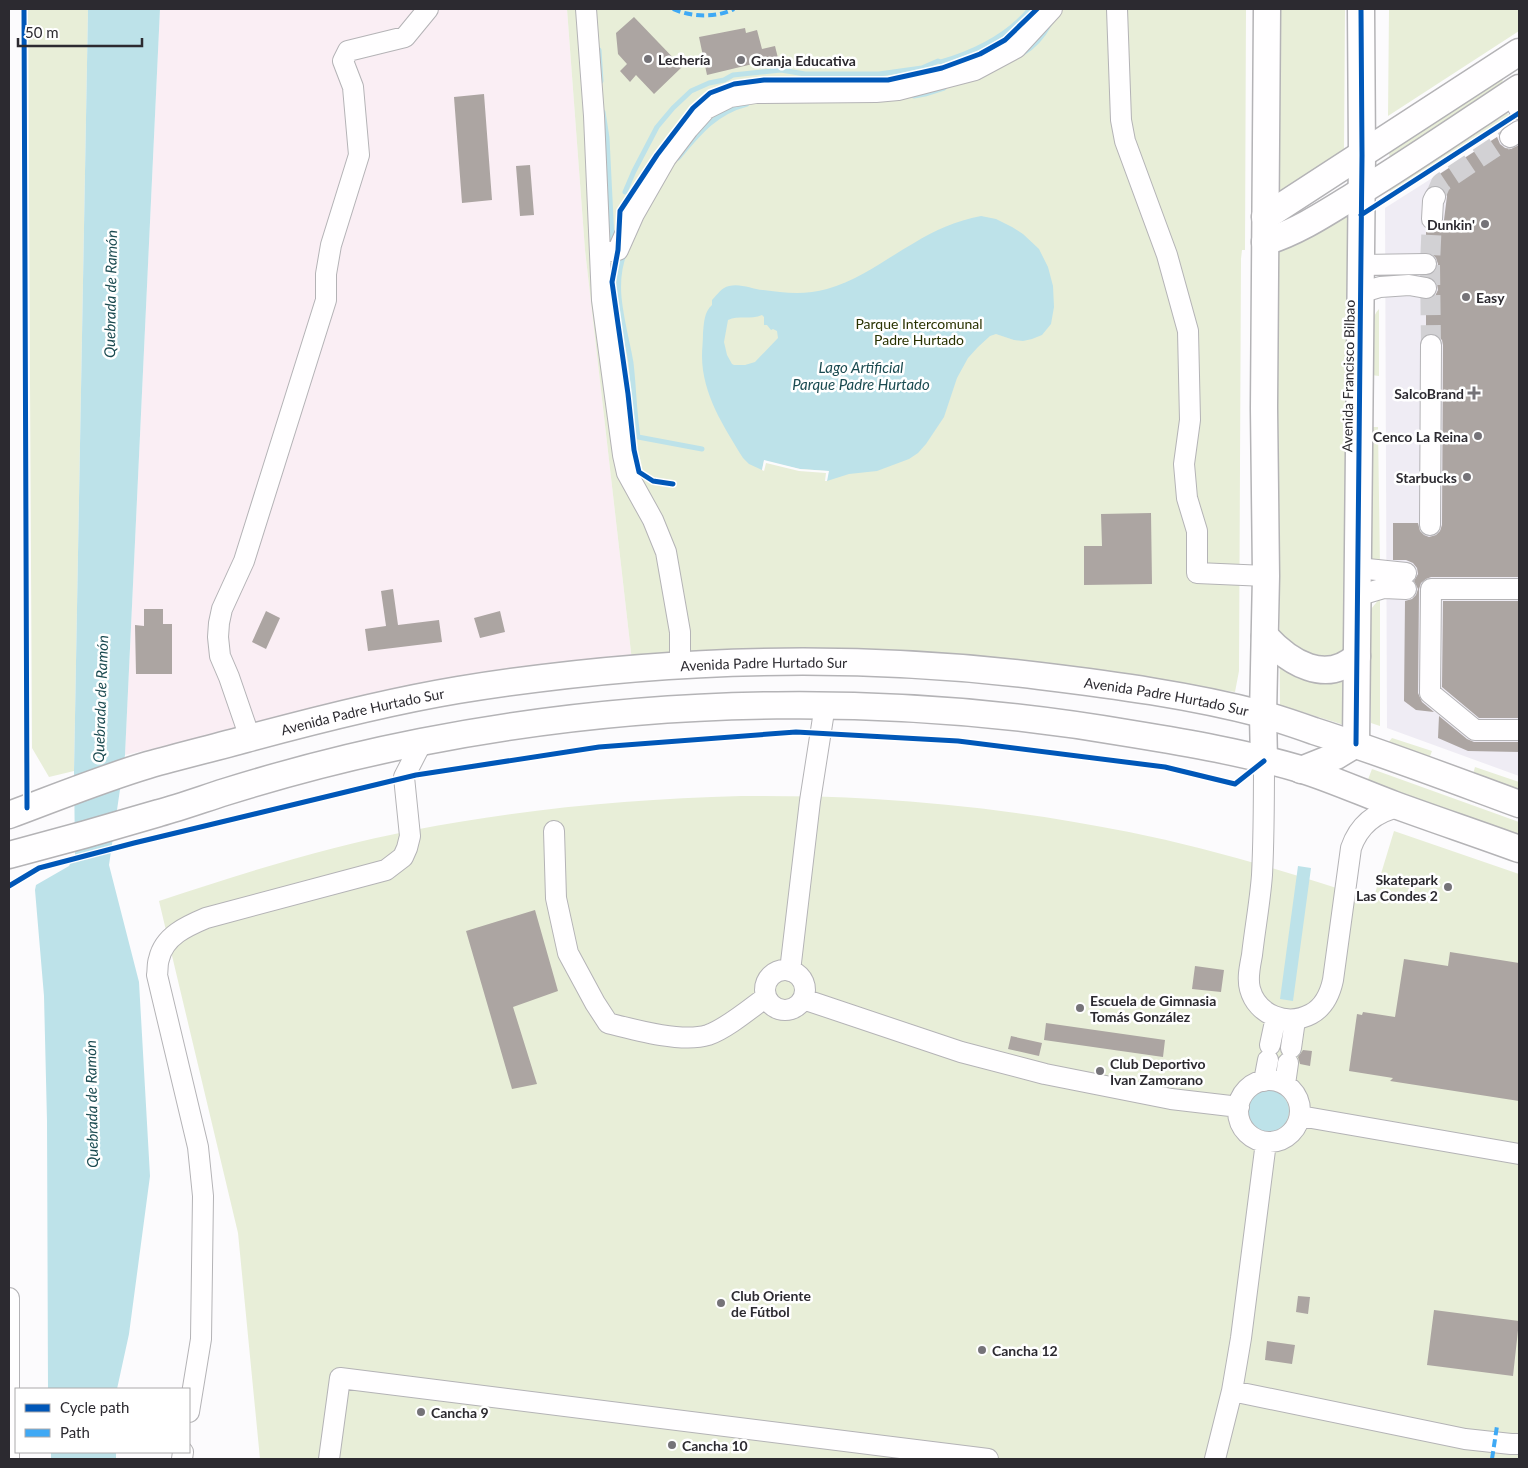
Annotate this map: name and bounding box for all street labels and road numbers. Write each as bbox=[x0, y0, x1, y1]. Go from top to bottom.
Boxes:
street label: Avenida Francisco Bilbao bbox=[1338, 300, 1358, 452]
street label: Avenida Padre Hurtado Sur bbox=[680, 653, 847, 674]
street label: Avenida Padre Hurtado Sur bbox=[1083, 673, 1251, 719]
street label: Avenida Padre Hurtado Sur bbox=[279, 684, 445, 738]

